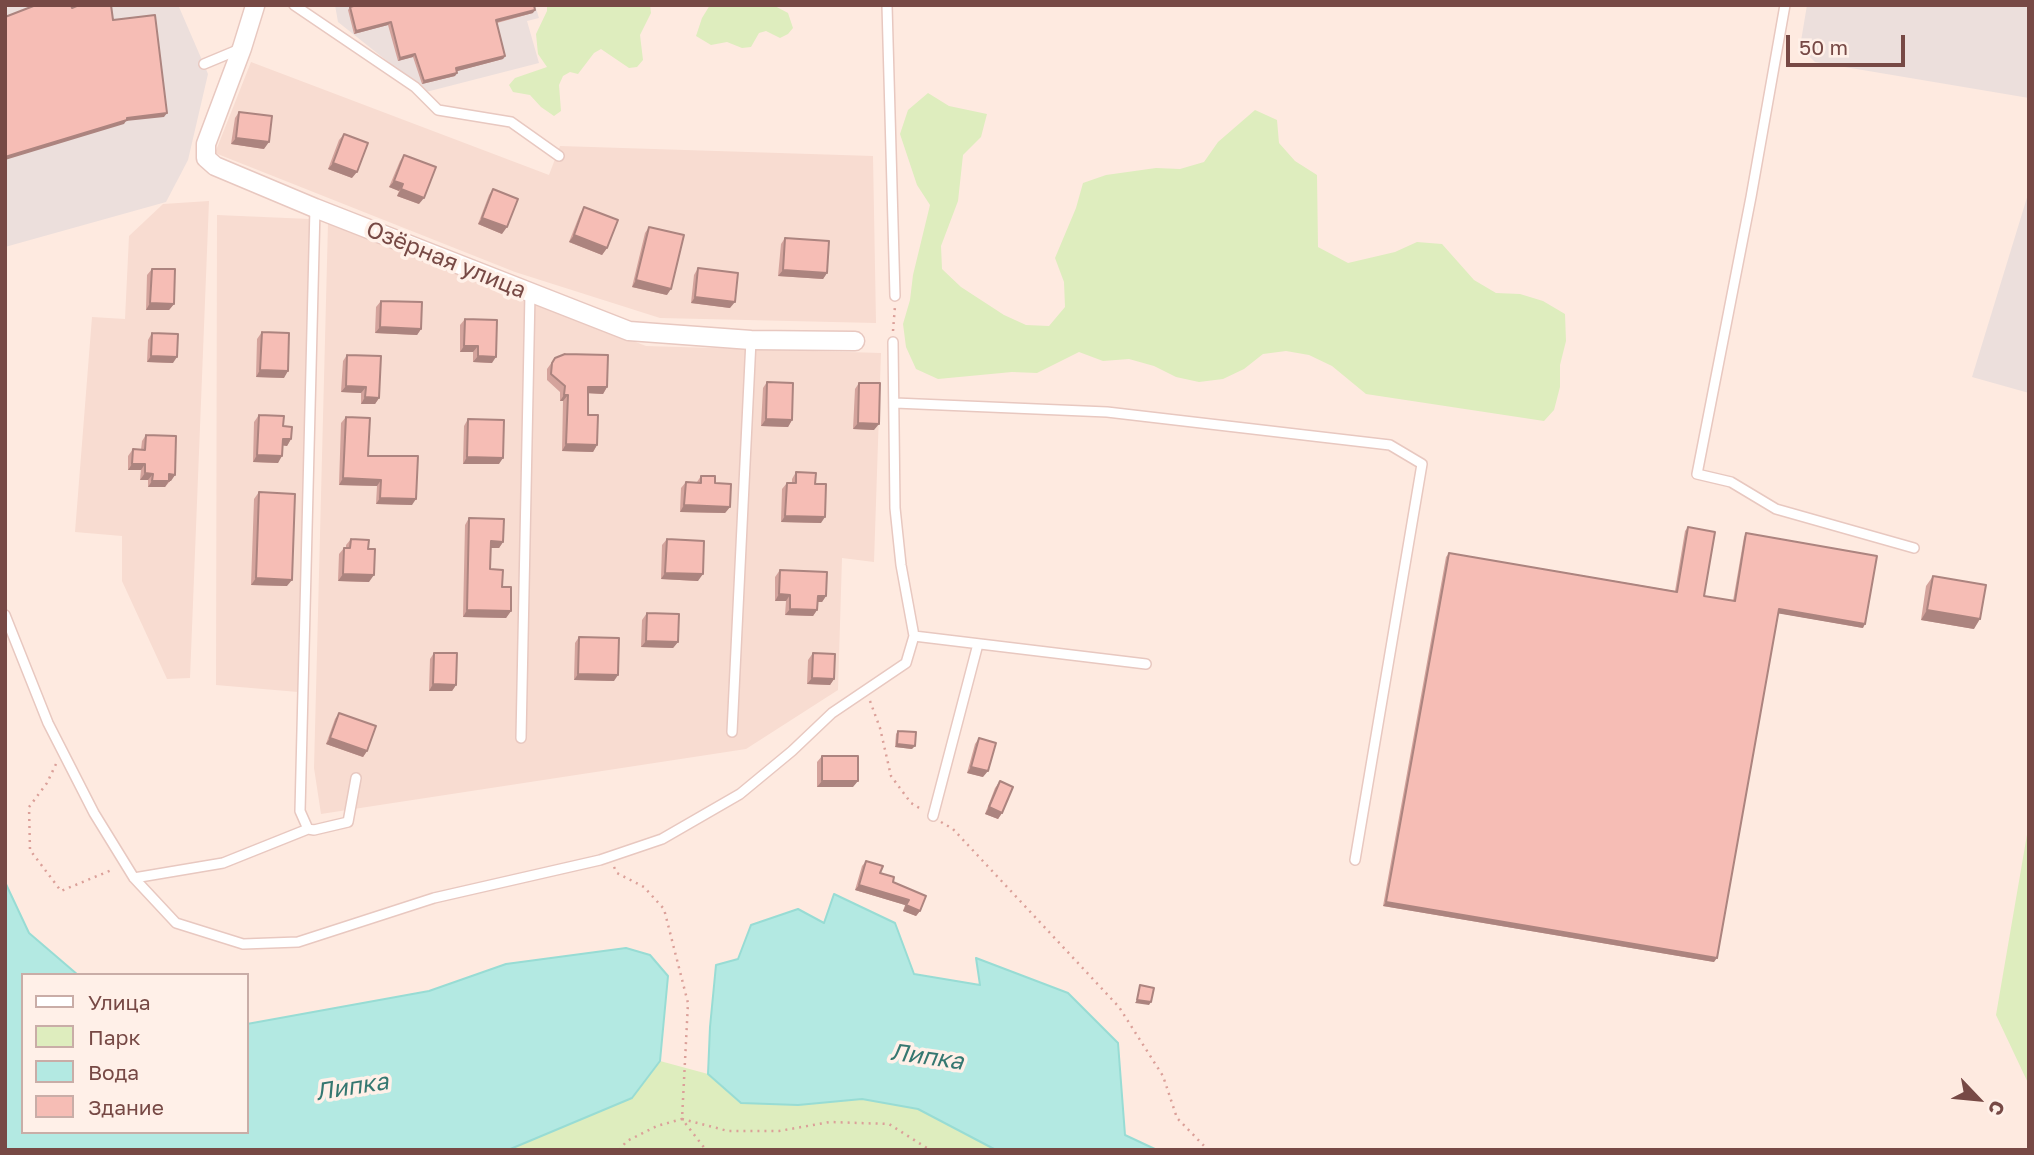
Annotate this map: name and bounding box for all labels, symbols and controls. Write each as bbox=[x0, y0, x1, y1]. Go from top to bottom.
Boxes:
scale bar bbox=[1789, 21, 1908, 65]
text: 50 m bbox=[1799, 34, 1848, 60]
street label: Озёрная улица bbox=[362, 215, 530, 305]
legend bbox=[21, 973, 248, 1134]
text: Улица bbox=[88, 989, 151, 1015]
text: Парк bbox=[88, 1024, 141, 1050]
water label: Липка bbox=[889, 1038, 965, 1076]
text: Вода bbox=[88, 1059, 139, 1085]
north arrow bbox=[1943, 1064, 2013, 1134]
water label: Липка bbox=[314, 1067, 390, 1107]
text: Здание bbox=[88, 1094, 164, 1120]
text: С bbox=[1984, 1097, 2011, 1120]

